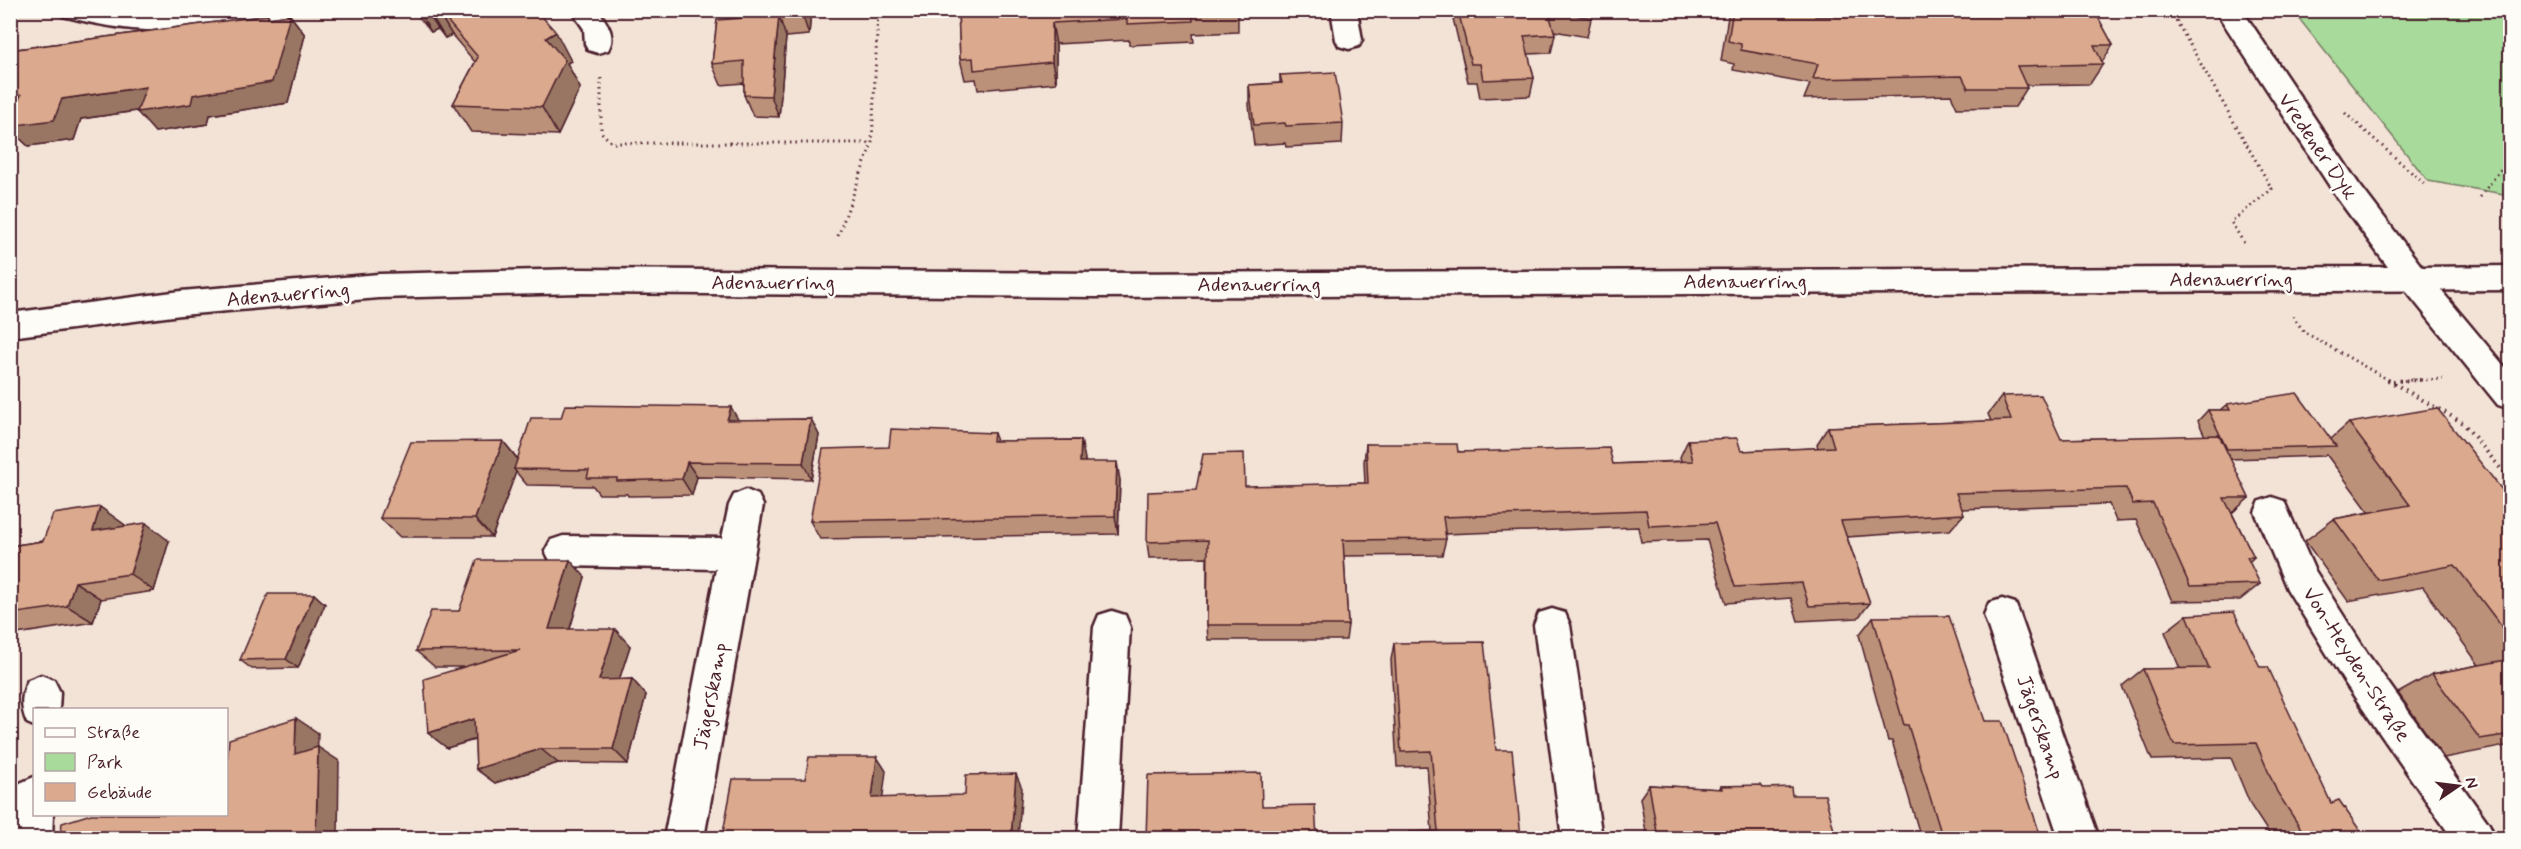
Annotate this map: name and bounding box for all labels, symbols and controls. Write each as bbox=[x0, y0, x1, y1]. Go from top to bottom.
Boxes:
street label: Vredener Dyk bbox=[2271, 87, 2363, 206]
street label: Adenauerring bbox=[2169, 266, 2293, 294]
street label: Adenauerring bbox=[1683, 268, 1807, 296]
street label: Adenauerring bbox=[711, 269, 835, 297]
street label: Adenauerring bbox=[1197, 271, 1321, 299]
street label: Adenauerring bbox=[225, 276, 351, 314]
street label: Von-Heyden-Straße bbox=[2296, 582, 2417, 747]
street label: Jägerskamp bbox=[687, 640, 735, 752]
street label: Jägerskamp bbox=[2009, 671, 2071, 783]
legend bbox=[33, 708, 228, 816]
text: Straße bbox=[87, 721, 140, 745]
text: Park bbox=[87, 751, 123, 775]
north arrow bbox=[2428, 756, 2488, 816]
text: N bbox=[2460, 775, 2483, 790]
text: Gebäude bbox=[87, 781, 152, 805]

